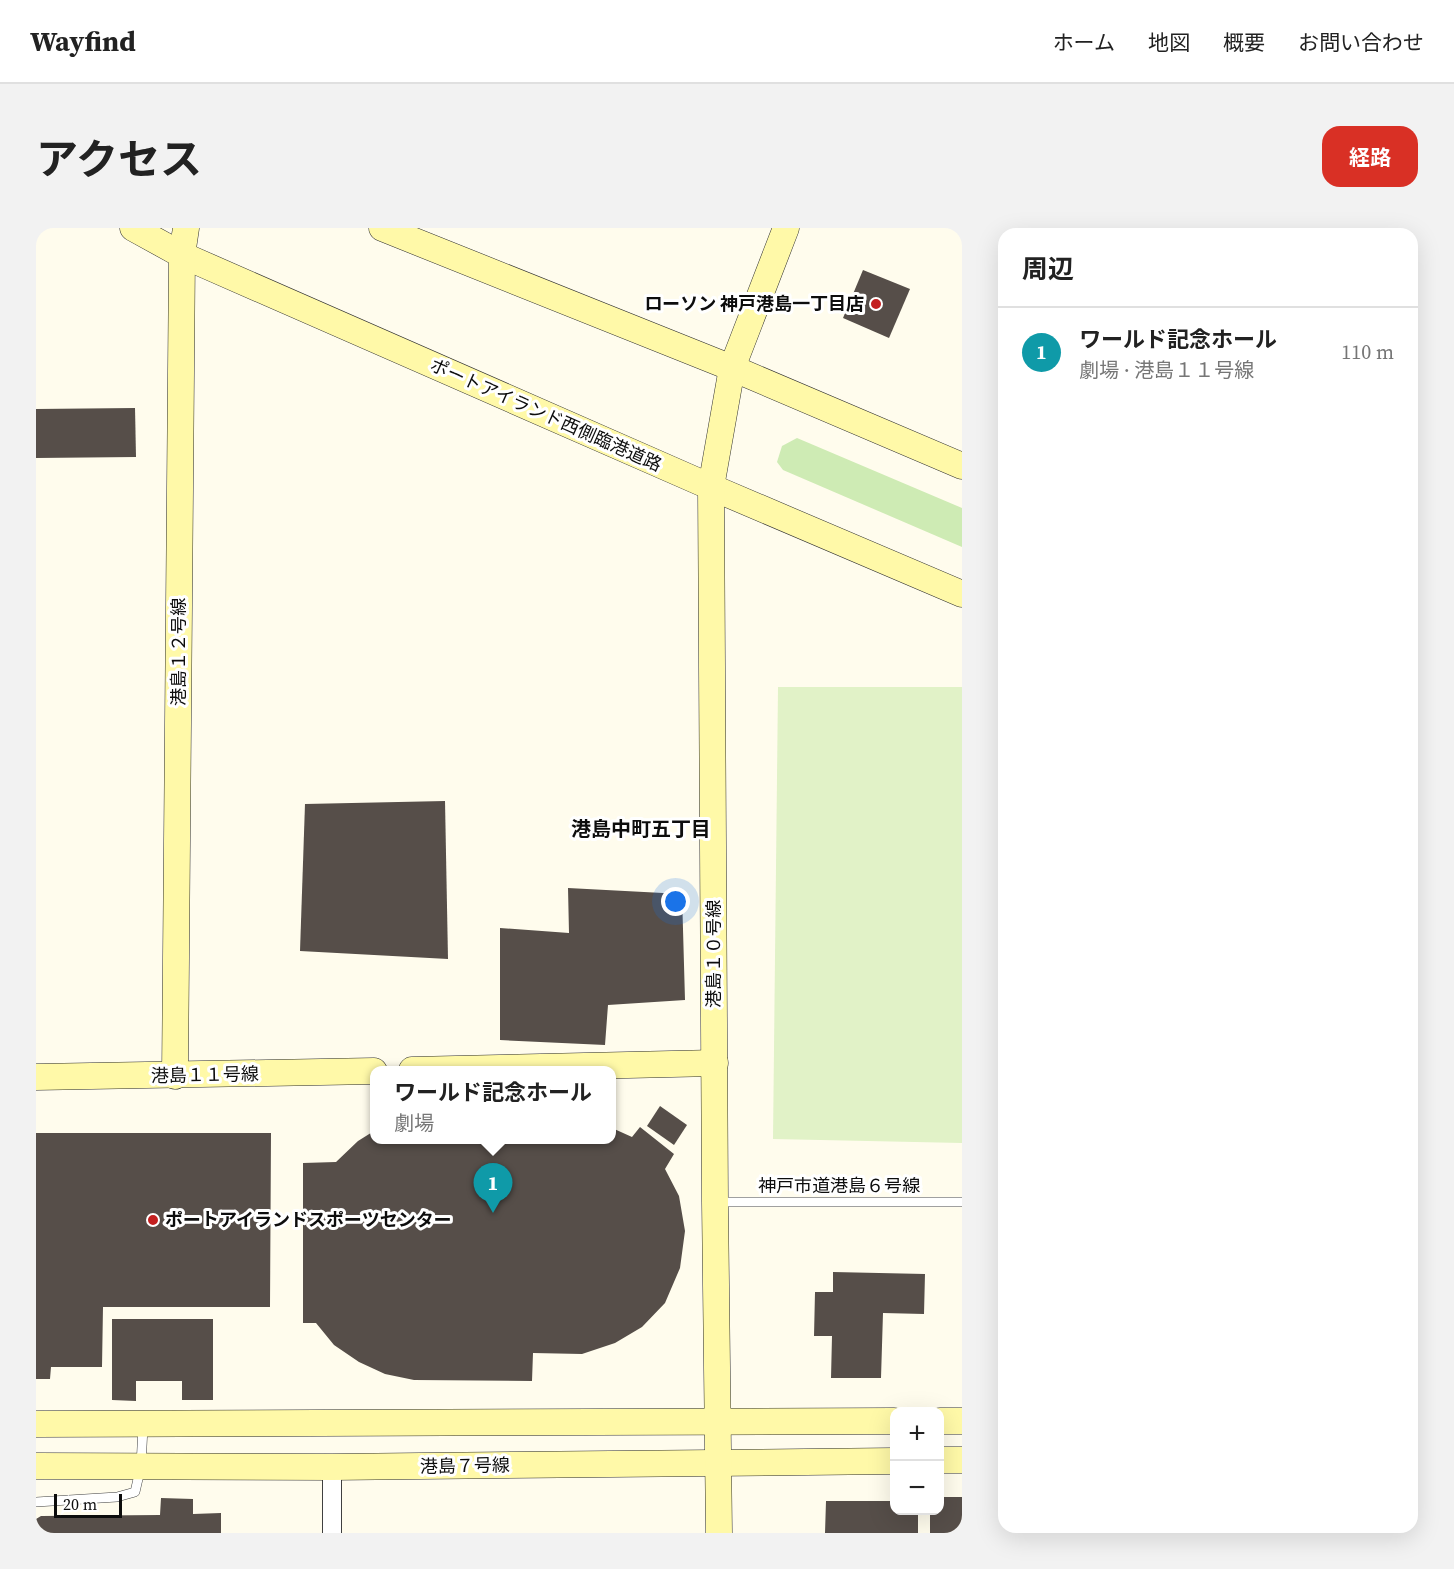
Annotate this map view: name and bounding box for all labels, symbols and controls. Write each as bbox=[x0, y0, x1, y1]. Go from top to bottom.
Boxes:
text: Wayfind bbox=[30, 22, 136, 60]
text: ホーム bbox=[1053, 28, 1115, 57]
text: 地図 bbox=[1148, 28, 1190, 57]
text: 概要 bbox=[1223, 28, 1265, 57]
text: お問い合わせ bbox=[1298, 28, 1424, 57]
button: 経路 bbox=[1322, 126, 1418, 187]
text: アクセス bbox=[36, 130, 202, 188]
text: 周辺 bbox=[1022, 251, 1074, 287]
place label: ローソン 神戸港島一丁目店 bbox=[644, 291, 864, 316]
marker: ローソン 神戸港島一丁目店 bbox=[869, 297, 883, 311]
text: ワールド記念ホール bbox=[1079, 324, 1277, 354]
text: 1 bbox=[1036, 338, 1047, 366]
text: 110 m bbox=[1341, 338, 1394, 366]
street label: ポートアイランド西側臨港道路 bbox=[426, 352, 666, 477]
text: 劇場 · 港島１１号線 bbox=[1079, 356, 1254, 384]
street label: 港島１２号線 bbox=[166, 598, 191, 706]
district label: 港島中町五丁目 bbox=[571, 815, 711, 843]
your location bbox=[661, 887, 690, 916]
street label: 港島１０号線 bbox=[701, 900, 726, 1008]
street label: 港島１１号線 bbox=[151, 1061, 259, 1088]
popup bbox=[370, 1066, 616, 1144]
text: ワールド記念ホール bbox=[394, 1077, 592, 1107]
text: 劇場 bbox=[394, 1109, 434, 1137]
pin: 1 bbox=[474, 1164, 512, 1213]
street label: 神戸市道港島６号線 bbox=[758, 1173, 920, 1198]
place label: ポートアイランドスポーツセンター bbox=[165, 1207, 452, 1232]
marker: ポートアイランドスポーツセンター bbox=[146, 1213, 160, 1227]
map controls bbox=[890, 1407, 944, 1515]
button: + bbox=[890, 1407, 944, 1461]
street label: 港島７号線 bbox=[420, 1452, 510, 1479]
button: − bbox=[890, 1461, 944, 1515]
scale bar bbox=[54, 1491, 122, 1518]
text: 20 m bbox=[63, 1493, 97, 1515]

